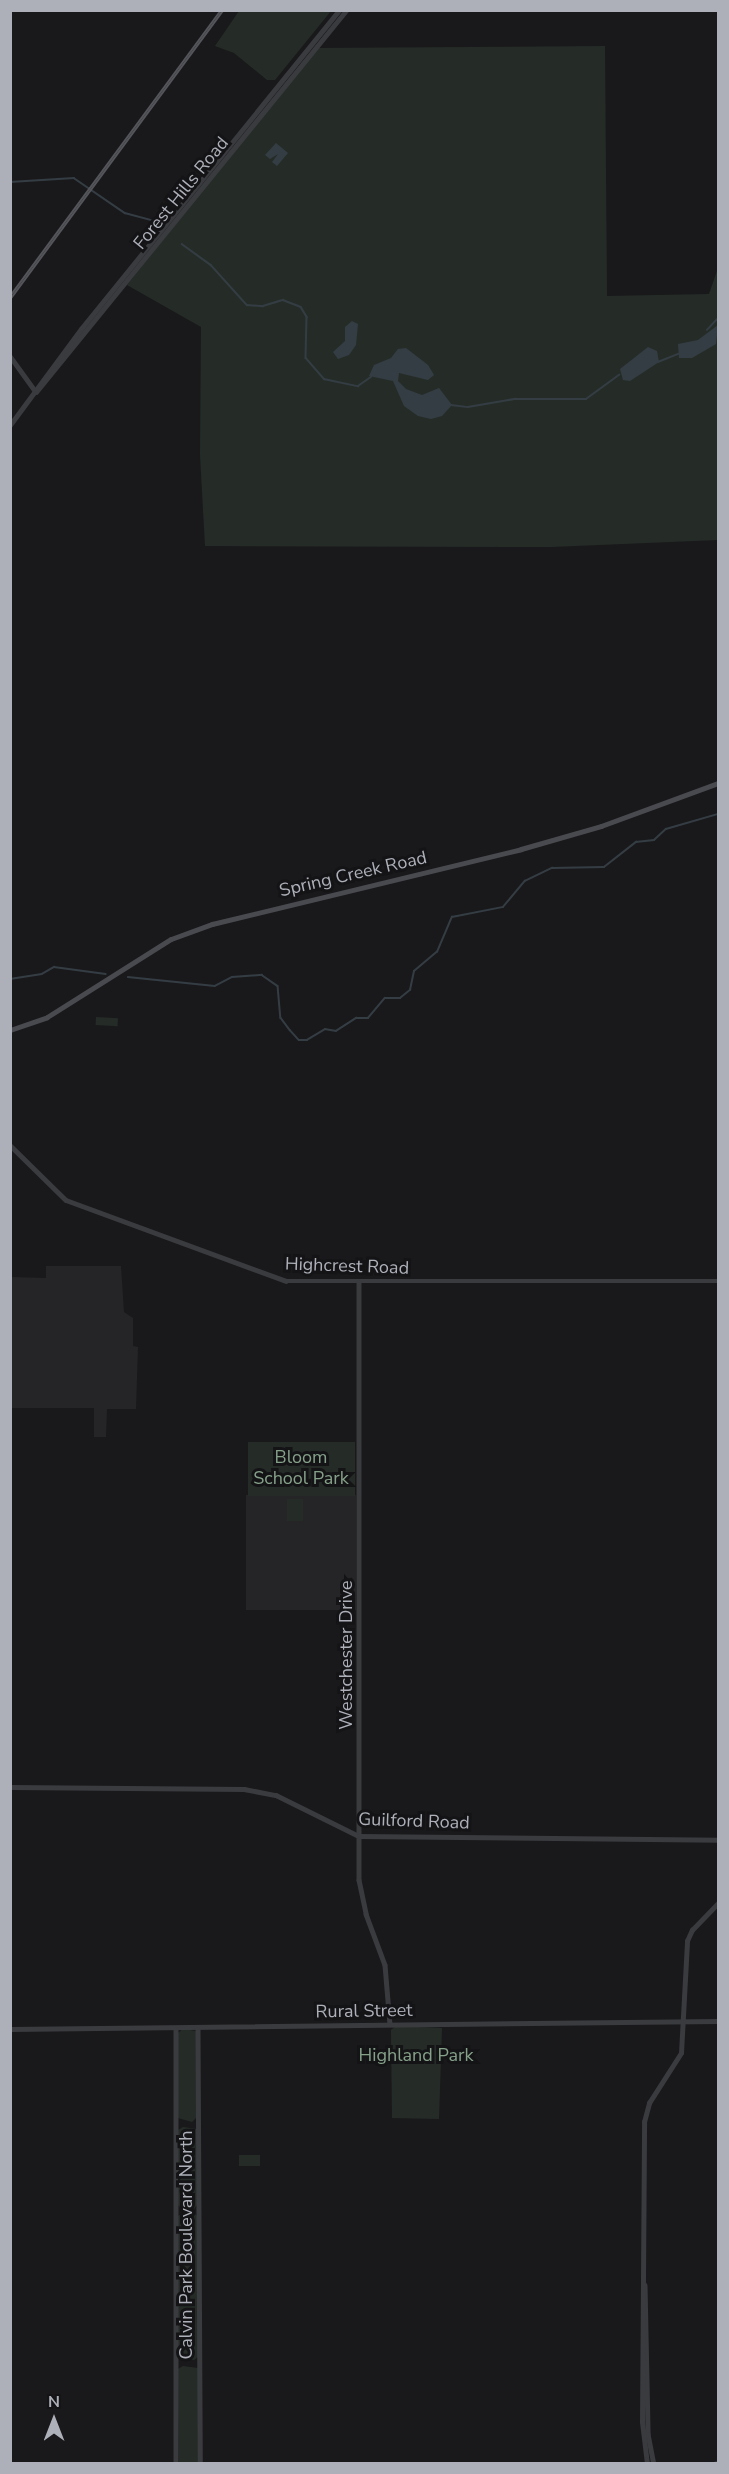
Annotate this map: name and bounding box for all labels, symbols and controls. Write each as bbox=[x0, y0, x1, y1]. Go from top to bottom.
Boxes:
street label: Forest Hills Road bbox=[129, 132, 233, 254]
street label: Spring Creek Road bbox=[277, 847, 429, 901]
street label: Highcrest Road bbox=[285, 1253, 409, 1279]
park label: Bloom School Park bbox=[253, 1447, 349, 1490]
street label: Westchester Drive bbox=[335, 1580, 357, 1730]
street label: Guilford Road bbox=[358, 1808, 470, 1834]
street label: Rural Street bbox=[315, 1999, 413, 2023]
park label: Highland Park bbox=[359, 2044, 473, 2066]
street label: Calvin Park Boulevard North bbox=[175, 2130, 197, 2360]
north arrow bbox=[24, 2390, 84, 2450]
text: N bbox=[48, 2391, 60, 2413]

